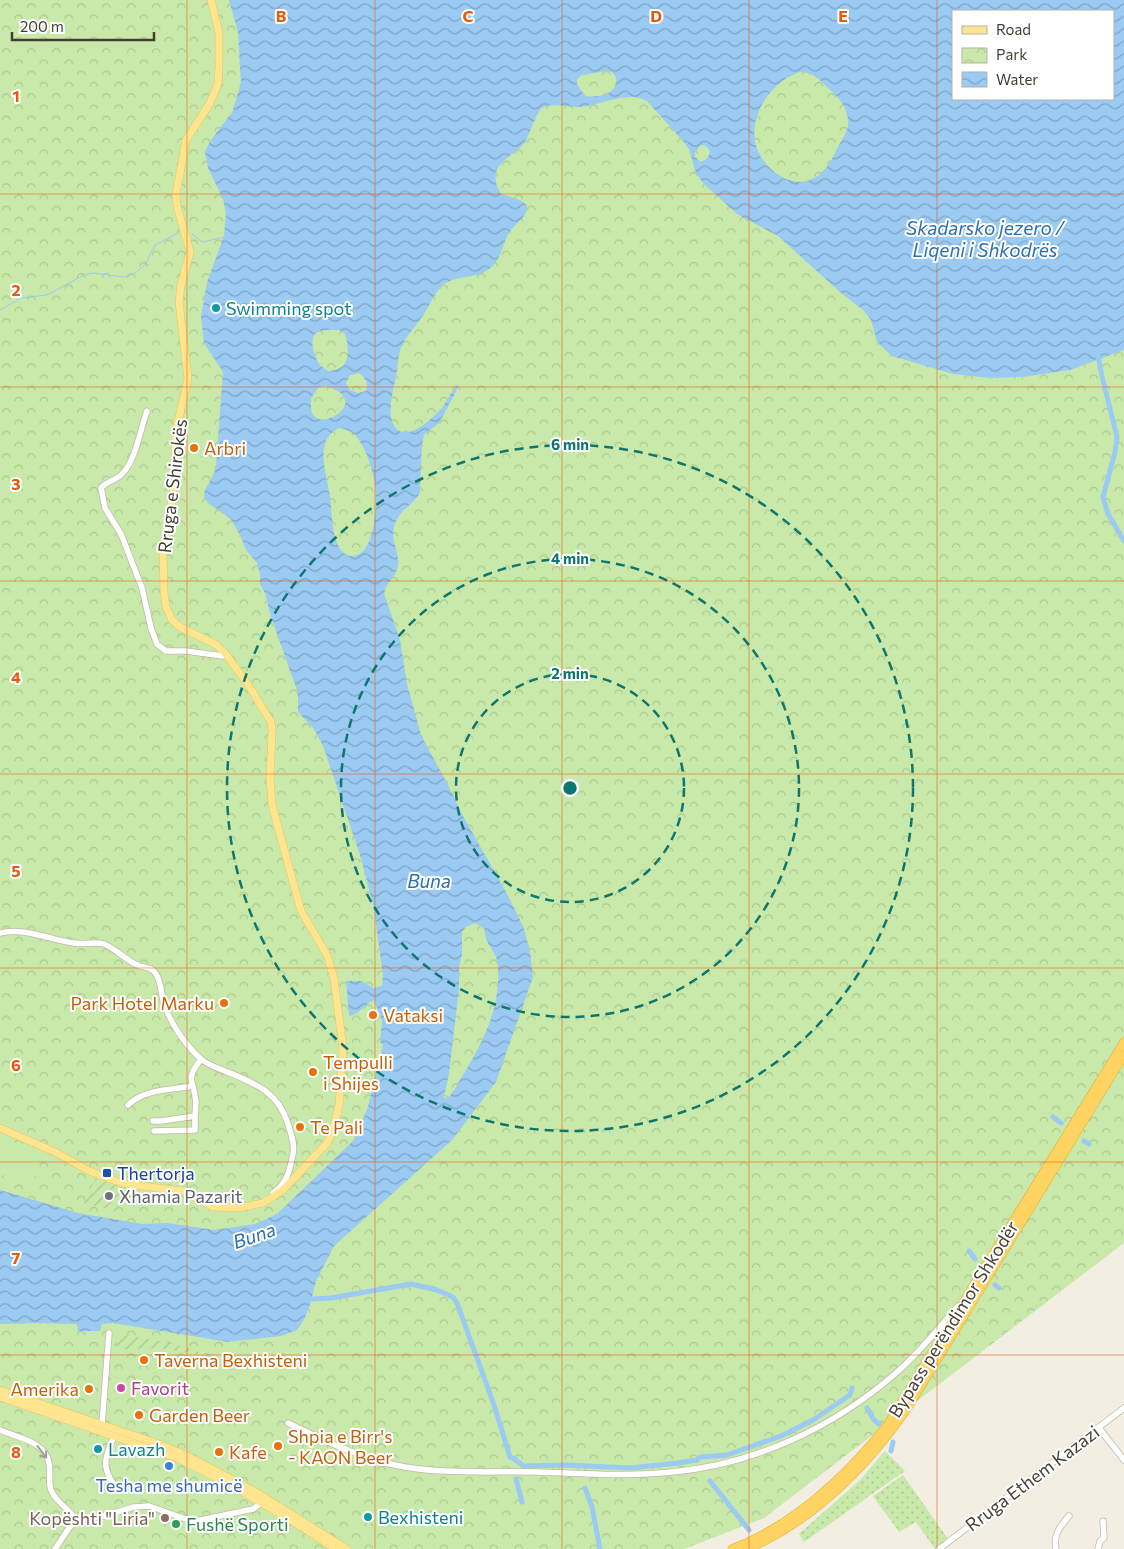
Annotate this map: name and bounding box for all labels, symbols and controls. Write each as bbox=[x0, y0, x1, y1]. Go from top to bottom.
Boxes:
text: B bbox=[276, 6, 287, 25]
text: C bbox=[463, 6, 474, 25]
text: D bbox=[650, 6, 662, 25]
text: E bbox=[838, 6, 848, 25]
scale bar bbox=[12, 10, 155, 42]
legend bbox=[952, 10, 1114, 100]
text: 200 m bbox=[20, 17, 64, 35]
text: Road bbox=[996, 20, 1031, 38]
text: Park bbox=[996, 45, 1027, 63]
text: Water bbox=[996, 70, 1038, 88]
text: 1 bbox=[12, 86, 20, 105]
water label: Skadarsko jezero / Liqeni i Shkodrës bbox=[906, 216, 1066, 261]
text: 2 bbox=[11, 280, 21, 299]
place label: Swimming spot bbox=[226, 297, 352, 319]
marker: Swimming spot bbox=[210, 302, 222, 314]
street label: Rruga e Shirokës bbox=[153, 418, 191, 554]
text: 6 min bbox=[551, 435, 589, 453]
place label: Arbri bbox=[204, 437, 246, 459]
marker: Arbri bbox=[188, 442, 200, 454]
text: 3 bbox=[11, 474, 21, 493]
text: 4 min bbox=[551, 549, 589, 567]
text: 2 min bbox=[551, 664, 589, 682]
text: 4 bbox=[11, 667, 21, 686]
centre of rings bbox=[561, 779, 579, 797]
text: 5 bbox=[11, 861, 21, 880]
water label: Buna bbox=[407, 869, 451, 892]
place label: Park Hotel Marku bbox=[71, 992, 214, 1014]
marker: Park Hotel Marku bbox=[218, 997, 230, 1009]
place label: Vataksi bbox=[383, 1004, 443, 1026]
marker: Vataksi bbox=[367, 1009, 379, 1021]
place label: Tempulli i Shijes bbox=[323, 1051, 393, 1094]
text: 6 bbox=[11, 1055, 21, 1074]
marker: Tempulli i Shijes bbox=[307, 1066, 319, 1078]
place label: Te Pali bbox=[310, 1116, 363, 1138]
marker: Te Pali bbox=[294, 1121, 306, 1133]
place label: Thertorja bbox=[117, 1162, 195, 1184]
marker: Thertorja bbox=[101, 1167, 113, 1179]
place label: Xhamia Pazarit bbox=[119, 1185, 242, 1207]
marker: Xhamia Pazarit bbox=[103, 1190, 115, 1202]
water label: Buna bbox=[230, 1217, 278, 1253]
street label: Bypass perëndimor Shkodër bbox=[883, 1217, 1023, 1421]
text: 7 bbox=[12, 1248, 21, 1267]
place label: Taverna Bexhisteni bbox=[154, 1349, 307, 1371]
marker: Taverna Bexhisteni bbox=[138, 1354, 150, 1366]
place label: Favorit bbox=[131, 1377, 189, 1399]
place label: Amerika bbox=[10, 1378, 79, 1400]
marker: Favorit bbox=[115, 1382, 127, 1394]
marker: Amerika bbox=[83, 1383, 95, 1395]
place label: Garden Beer bbox=[149, 1404, 250, 1426]
marker: Garden Beer bbox=[133, 1409, 145, 1421]
street label: Rruga Ethem Kazazi bbox=[961, 1420, 1103, 1536]
place label: Shpia e Birr's - KAON Beer bbox=[288, 1425, 393, 1468]
place label: Lavazh bbox=[108, 1438, 165, 1460]
marker: Shpia e Birr's - KAON Beer bbox=[272, 1440, 284, 1452]
place label: Kafe bbox=[229, 1441, 267, 1463]
text: 8 bbox=[11, 1442, 21, 1461]
marker: Lavazh bbox=[92, 1443, 104, 1455]
one-way arrow bbox=[37, 1445, 48, 1458]
marker: Kafe bbox=[213, 1446, 225, 1458]
marker: Tesha me shumicë bbox=[163, 1460, 175, 1472]
place label: Tesha me shumicë bbox=[96, 1474, 242, 1496]
place label: Bexhisteni bbox=[378, 1506, 463, 1528]
place label: Kopështi "Liria" bbox=[29, 1507, 155, 1529]
marker: Bexhisteni bbox=[362, 1511, 374, 1523]
marker: Kopështi "Liria" bbox=[159, 1512, 171, 1524]
place label: Fushë Sporti bbox=[186, 1513, 289, 1535]
marker: Fushë Sporti bbox=[170, 1518, 182, 1530]

